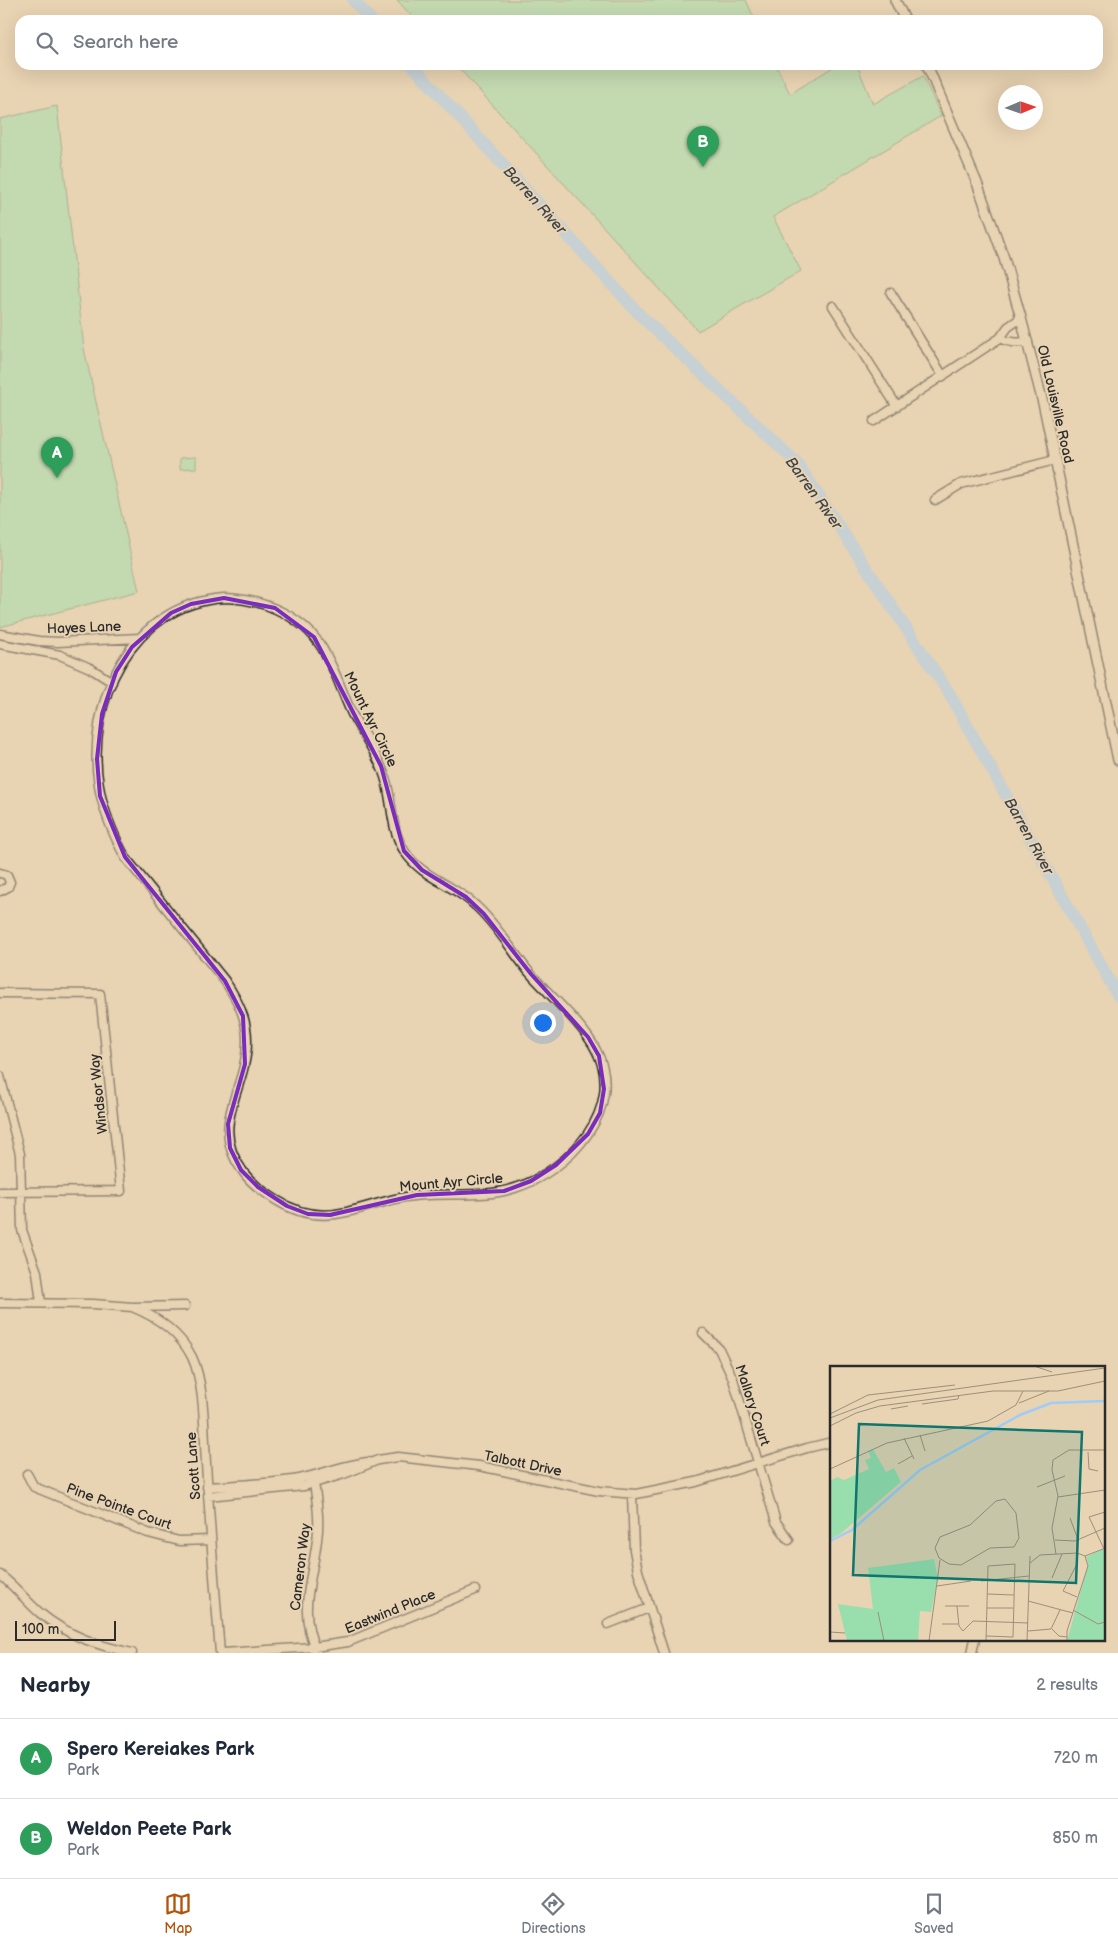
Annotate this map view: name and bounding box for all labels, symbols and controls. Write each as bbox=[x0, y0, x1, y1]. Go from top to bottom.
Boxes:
search box bbox=[15, 15, 1103, 70]
icon: search bbox=[33, 29, 61, 57]
text: Search here bbox=[73, 31, 178, 54]
north arrow bbox=[998, 85, 1043, 130]
pin: B bbox=[687, 126, 719, 167]
water label: Barren River bbox=[499, 162, 571, 240]
street label: Old Louisville Road bbox=[1034, 343, 1077, 465]
pin: A bbox=[41, 437, 73, 478]
water label: Barren River bbox=[781, 453, 847, 535]
street label: Hayes Lane bbox=[47, 618, 121, 637]
street label: Mount Ayr Circle bbox=[340, 669, 401, 770]
water label: Barren River bbox=[1000, 794, 1058, 880]
your location bbox=[530, 1010, 556, 1036]
street label: Windsor Way bbox=[86, 1052, 111, 1135]
street label: Mount Ayr Circle bbox=[399, 1170, 504, 1195]
street label: Mallory Court bbox=[731, 1363, 774, 1448]
inset map bbox=[830, 1366, 1106, 1640]
street label: Scott Lane bbox=[183, 1432, 204, 1500]
street label: Talbott Drive bbox=[483, 1447, 563, 1480]
street label: Pine Pointe Court bbox=[64, 1480, 174, 1534]
street label: Cameron Way bbox=[287, 1522, 314, 1612]
street label: Eastwind Place bbox=[342, 1586, 438, 1637]
scale bar bbox=[15, 1618, 116, 1641]
text: 100 m bbox=[22, 1621, 59, 1638]
text: Nearby bbox=[20, 1673, 90, 1698]
text: 2 results bbox=[1036, 1676, 1098, 1695]
text: Spero Kereiakes Park bbox=[67, 1738, 255, 1761]
text: A bbox=[31, 1749, 41, 1768]
text: 720 m bbox=[1054, 1749, 1098, 1768]
text: Park bbox=[67, 1761, 99, 1780]
text: Weldon Peete Park bbox=[67, 1818, 231, 1841]
text: B bbox=[30, 1829, 42, 1848]
text: 850 m bbox=[1053, 1829, 1098, 1848]
text: Park bbox=[67, 1841, 99, 1860]
tab: Map bbox=[164, 1890, 193, 1937]
tab: Directions bbox=[521, 1890, 586, 1937]
tab: Saved bbox=[914, 1890, 954, 1937]

